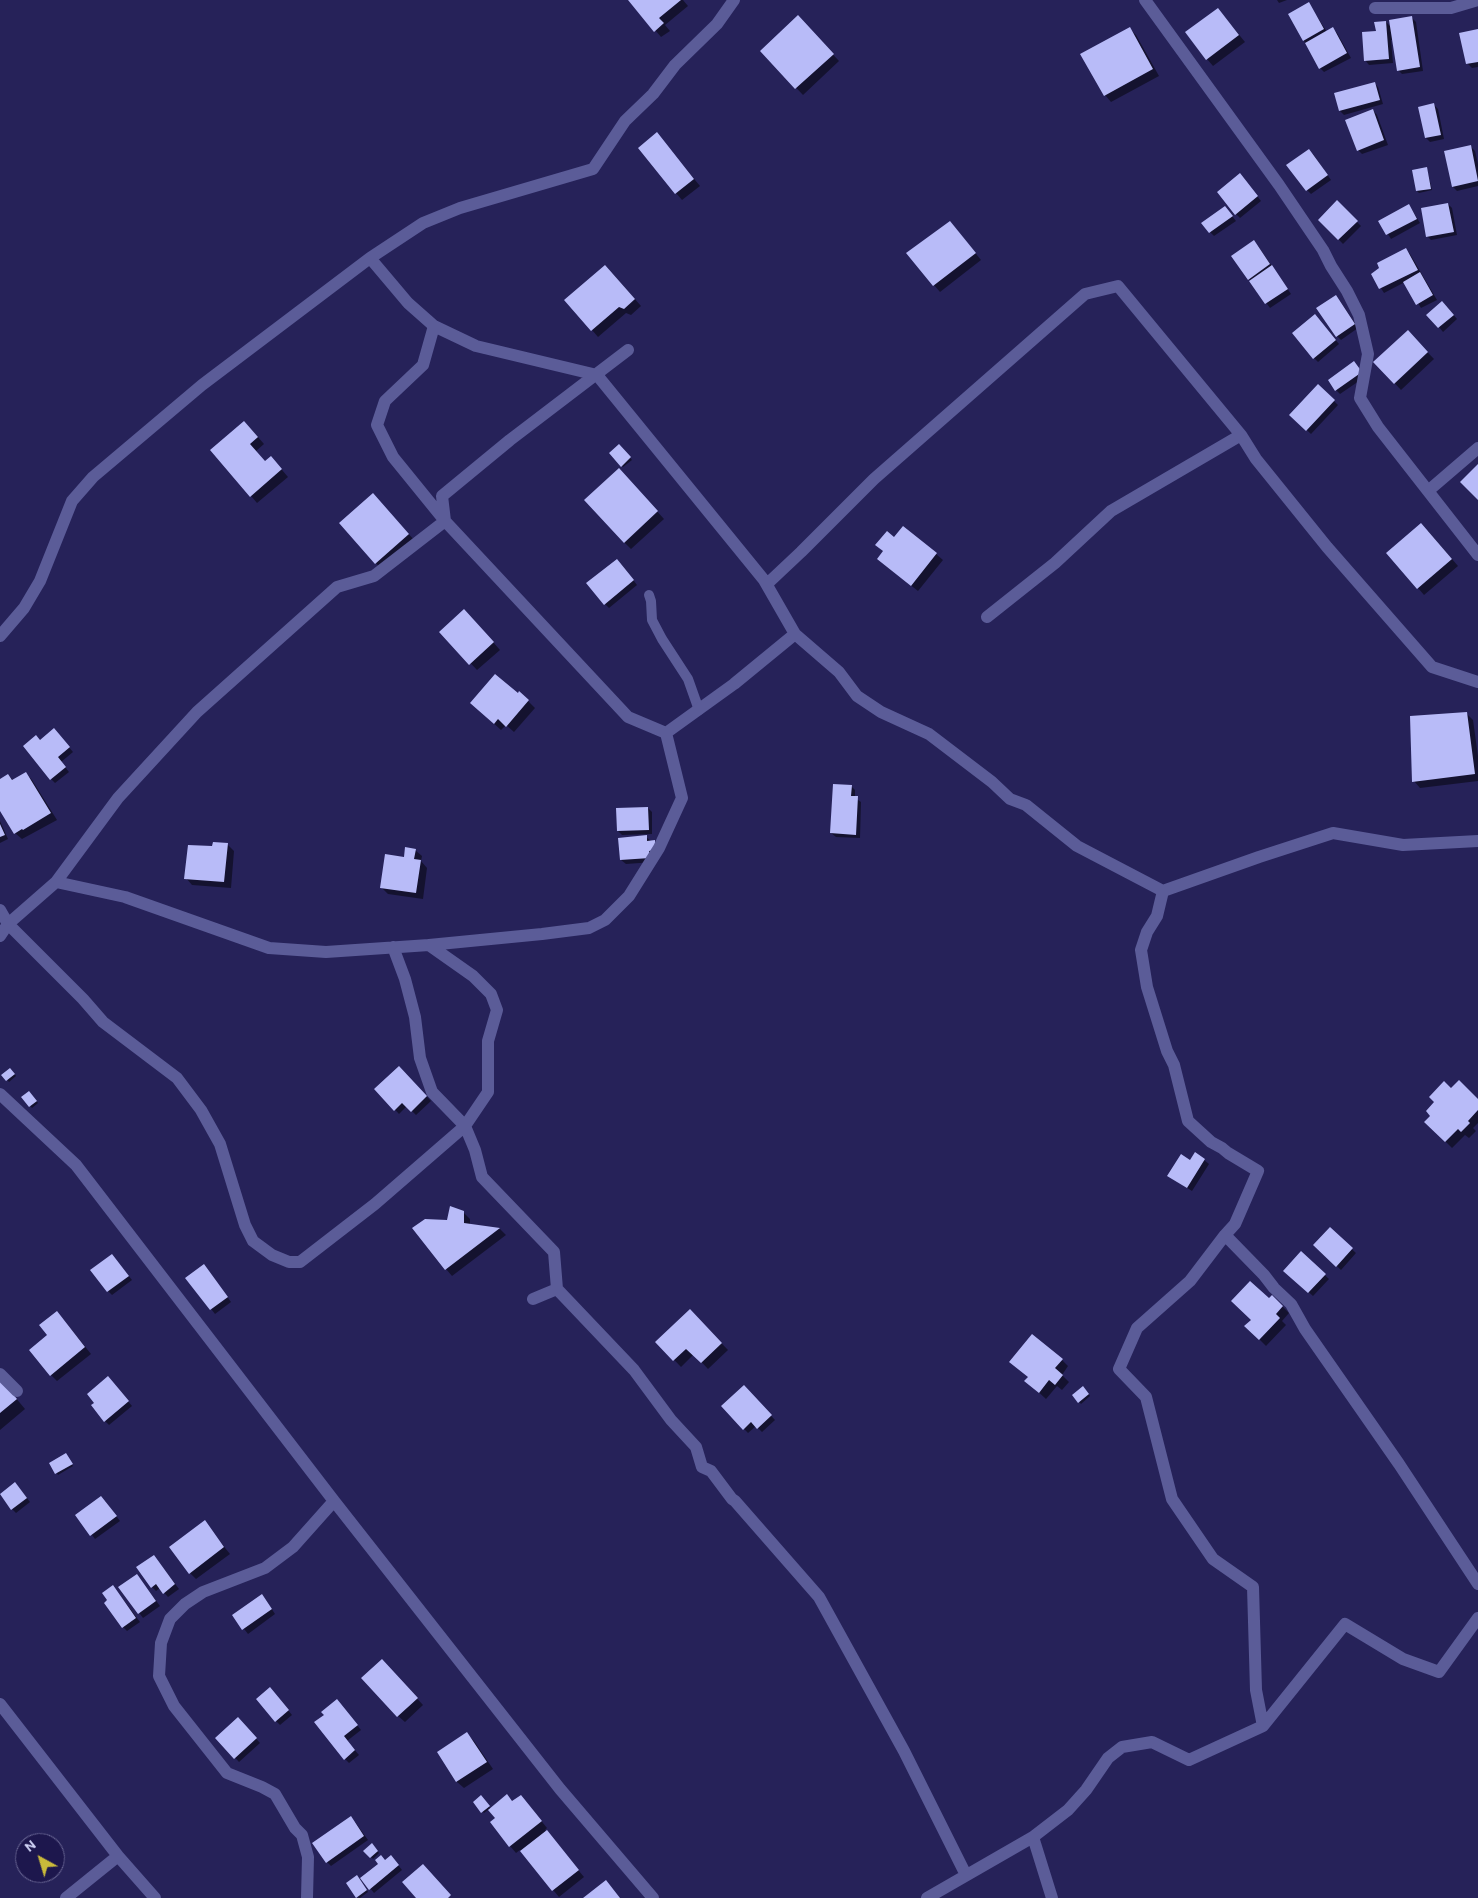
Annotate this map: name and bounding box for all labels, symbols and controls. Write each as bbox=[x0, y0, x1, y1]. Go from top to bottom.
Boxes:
north arrow bbox=[15, 1833, 65, 1883]
text: N bbox=[22, 1837, 40, 1857]

